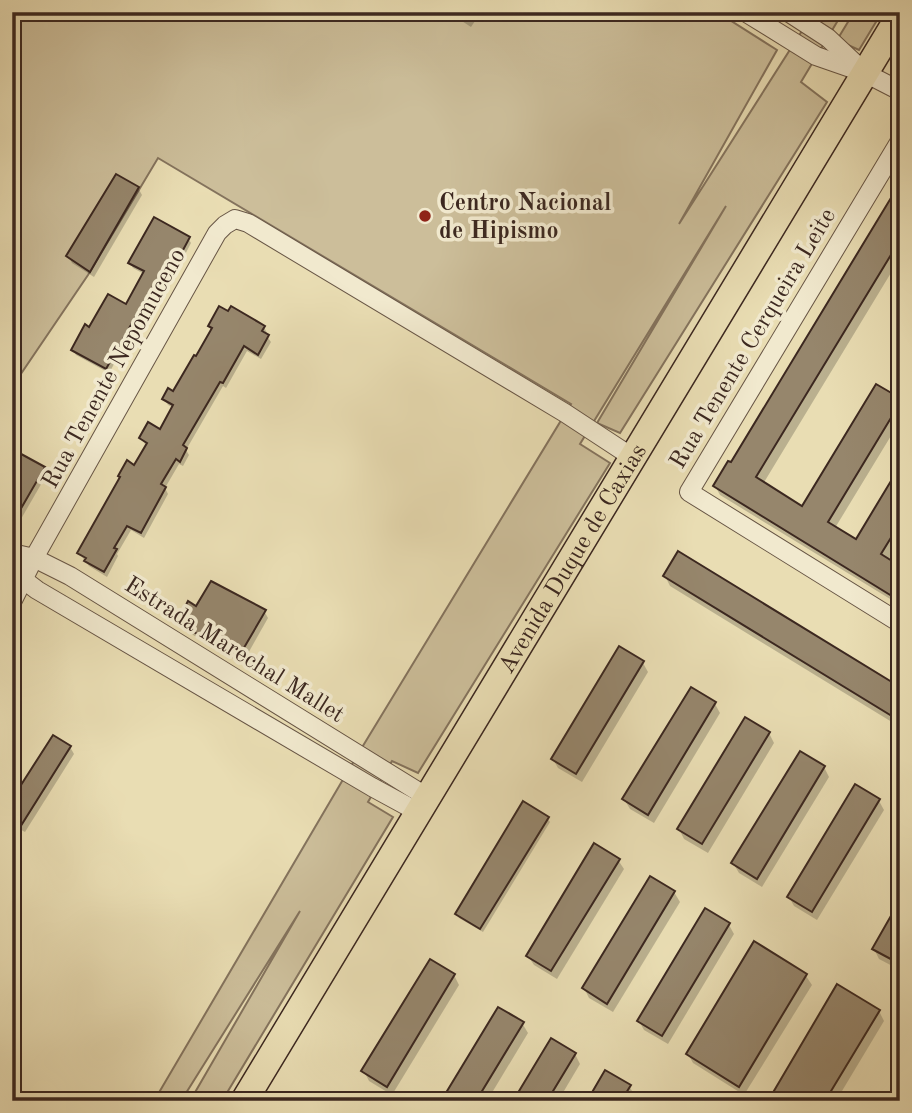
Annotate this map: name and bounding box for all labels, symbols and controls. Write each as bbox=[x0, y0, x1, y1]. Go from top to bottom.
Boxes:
place label: Centro Nacional de Hipismo bbox=[439, 192, 611, 244]
street label: Rua Tenente Cerqueira Leite bbox=[666, 205, 841, 473]
marker: Centro Nacional de Hipismo bbox=[417, 208, 433, 224]
street label: Rua Tenente Nepomuceno bbox=[39, 245, 191, 493]
street label: Avenida Duque de Caxias bbox=[495, 440, 652, 678]
street label: Estrada Marechal Mallet bbox=[120, 573, 348, 728]

